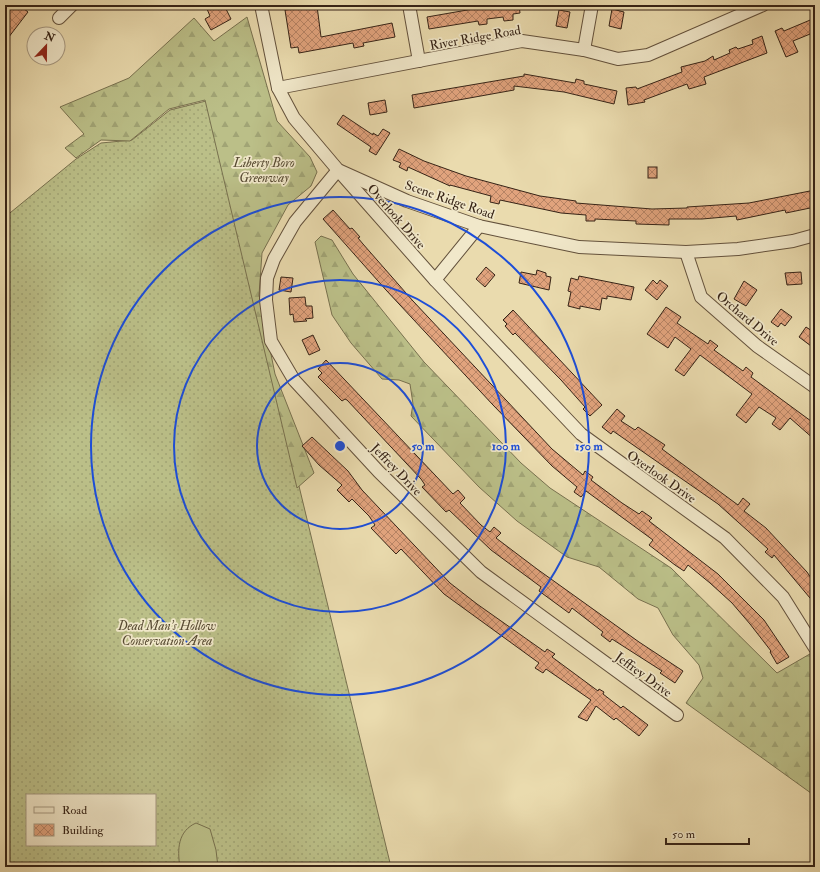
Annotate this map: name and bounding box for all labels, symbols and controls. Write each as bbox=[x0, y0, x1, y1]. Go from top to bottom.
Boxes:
street label: River Ridge Road bbox=[428, 22, 522, 54]
north arrow bbox=[26, 26, 66, 66]
text: N bbox=[42, 29, 58, 45]
park label: Liberty Boro Greenway bbox=[232, 155, 295, 186]
street label: Scene Ridge Road bbox=[403, 177, 497, 223]
street label: Overlook Drive bbox=[364, 181, 429, 253]
street label: Orchard Drive bbox=[713, 288, 782, 350]
centre of rings bbox=[333, 439, 347, 453]
text: 50 m bbox=[411, 439, 435, 454]
text: 100 m bbox=[492, 439, 521, 454]
text: 150 m bbox=[575, 439, 603, 454]
street label: Jeffrey Drive bbox=[366, 440, 425, 500]
street label: Overlook Drive bbox=[624, 447, 700, 507]
park label: Dead Man's Hollow Conservation Area bbox=[117, 618, 216, 649]
street label: Jeffrey Drive bbox=[610, 648, 675, 702]
legend bbox=[26, 794, 156, 846]
text: Road bbox=[62, 803, 87, 818]
scale bar bbox=[666, 820, 749, 846]
text: Building bbox=[62, 823, 105, 838]
text: 50 m bbox=[672, 827, 696, 842]

